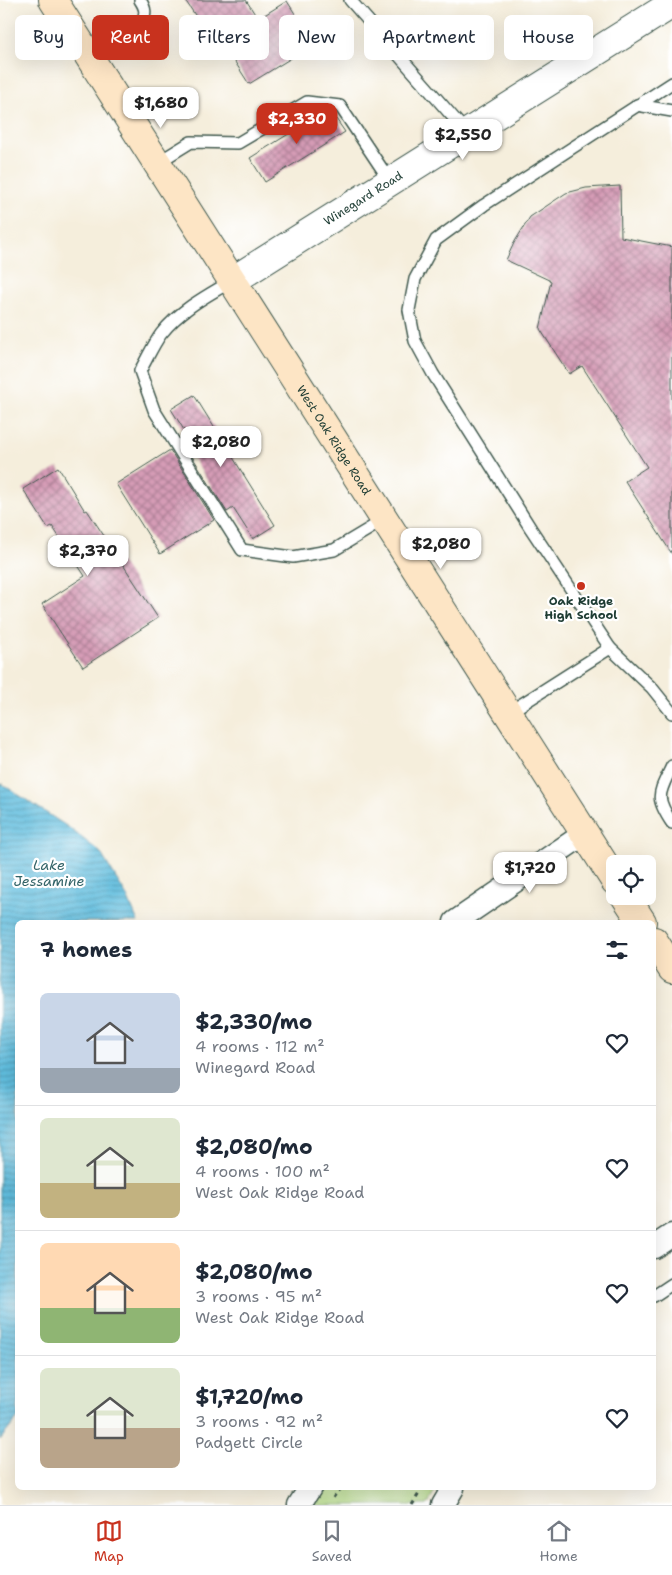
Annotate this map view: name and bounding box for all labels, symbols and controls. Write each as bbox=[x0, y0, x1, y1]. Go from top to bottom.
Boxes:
chip: Buy bbox=[15, 15, 82, 60]
chip: Rent bbox=[92, 15, 169, 60]
chip: Filters bbox=[179, 15, 269, 60]
chip: New bbox=[279, 15, 354, 60]
chip: Apartment bbox=[364, 15, 494, 60]
chip: House bbox=[504, 15, 593, 60]
pin: $1,680 bbox=[120, 86, 202, 129]
text: $1,680 bbox=[134, 92, 188, 113]
pin: $2,330 bbox=[256, 102, 338, 145]
text: $2,330 bbox=[267, 108, 327, 129]
pin: $2,550 bbox=[422, 119, 504, 161]
text: $2,550 bbox=[434, 124, 492, 145]
street label: Winegard Road bbox=[321, 167, 406, 229]
street label: West Oak Ridge Road bbox=[293, 382, 375, 498]
pin: $2,080 bbox=[180, 426, 262, 468]
text: $2,080 bbox=[191, 431, 251, 452]
pin: $2,080 bbox=[400, 528, 482, 570]
text: $2,080 bbox=[411, 533, 471, 554]
pin: $2,370 bbox=[47, 534, 129, 577]
text: $2,370 bbox=[59, 540, 117, 561]
marker: Oak Ridge High School bbox=[575, 580, 587, 592]
place label: Oak Ridge High School bbox=[545, 593, 617, 623]
pin: $1,720 bbox=[489, 852, 571, 894]
map controls bbox=[606, 855, 656, 905]
button: locate bbox=[606, 855, 656, 905]
water label: Lake Jessamine bbox=[14, 856, 85, 890]
text: $1,720 bbox=[504, 857, 556, 878]
text: 7 homes bbox=[40, 936, 132, 964]
icon: filters bbox=[603, 936, 631, 964]
text: $2,330/mo bbox=[195, 1008, 312, 1036]
icon: home bbox=[80, 1013, 140, 1073]
icon: heart bbox=[603, 1029, 631, 1057]
text: 4 rooms · 112 m² bbox=[195, 1036, 325, 1057]
text: Winegard Road bbox=[195, 1057, 315, 1078]
text: $2,080/mo bbox=[195, 1133, 313, 1161]
icon: home bbox=[80, 1138, 140, 1198]
icon: heart bbox=[603, 1154, 631, 1182]
text: 4 rooms · 100 m² bbox=[195, 1161, 330, 1182]
text: West Oak Ridge Road bbox=[195, 1182, 364, 1203]
text: $2,080/mo bbox=[195, 1258, 313, 1286]
icon: home bbox=[80, 1263, 140, 1323]
icon: heart bbox=[603, 1279, 631, 1307]
text: 3 rooms · 95 m² bbox=[195, 1286, 322, 1307]
text: West Oak Ridge Road bbox=[195, 1307, 364, 1328]
text: $1,720/mo bbox=[195, 1383, 303, 1411]
icon: home bbox=[80, 1388, 140, 1448]
icon: heart bbox=[603, 1404, 631, 1432]
text: 3 rooms · 92 m² bbox=[195, 1411, 323, 1432]
text: Padgett Circle bbox=[195, 1432, 303, 1453]
tab: Map bbox=[94, 1517, 124, 1565]
tab: Saved bbox=[312, 1517, 352, 1565]
tab: Home bbox=[540, 1517, 578, 1565]

